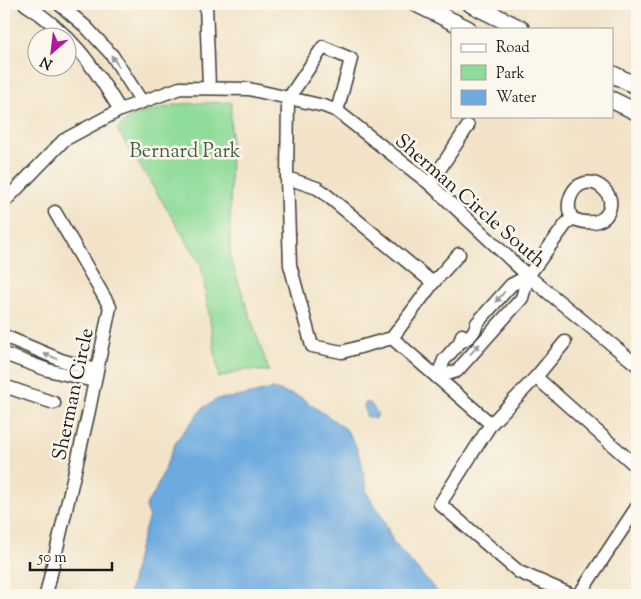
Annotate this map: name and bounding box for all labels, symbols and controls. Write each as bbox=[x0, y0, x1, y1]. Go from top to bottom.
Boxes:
north arrow bbox=[28, 28, 78, 78]
legend bbox=[451, 28, 614, 118]
text: Road bbox=[496, 38, 530, 59]
text: N bbox=[37, 50, 56, 73]
one-way arrow bbox=[111, 54, 120, 67]
text: Park bbox=[496, 64, 525, 85]
text: Water bbox=[496, 88, 537, 109]
street label: Sherman Circle South bbox=[387, 128, 551, 276]
park label: Bernard Park bbox=[129, 138, 241, 167]
one-way arrow bbox=[495, 290, 506, 303]
street label: Sherman Circle bbox=[46, 326, 103, 463]
one-way arrow bbox=[470, 343, 481, 356]
one-way arrow bbox=[43, 351, 57, 359]
scale bar bbox=[30, 539, 112, 571]
text: 50 m bbox=[37, 548, 67, 569]

